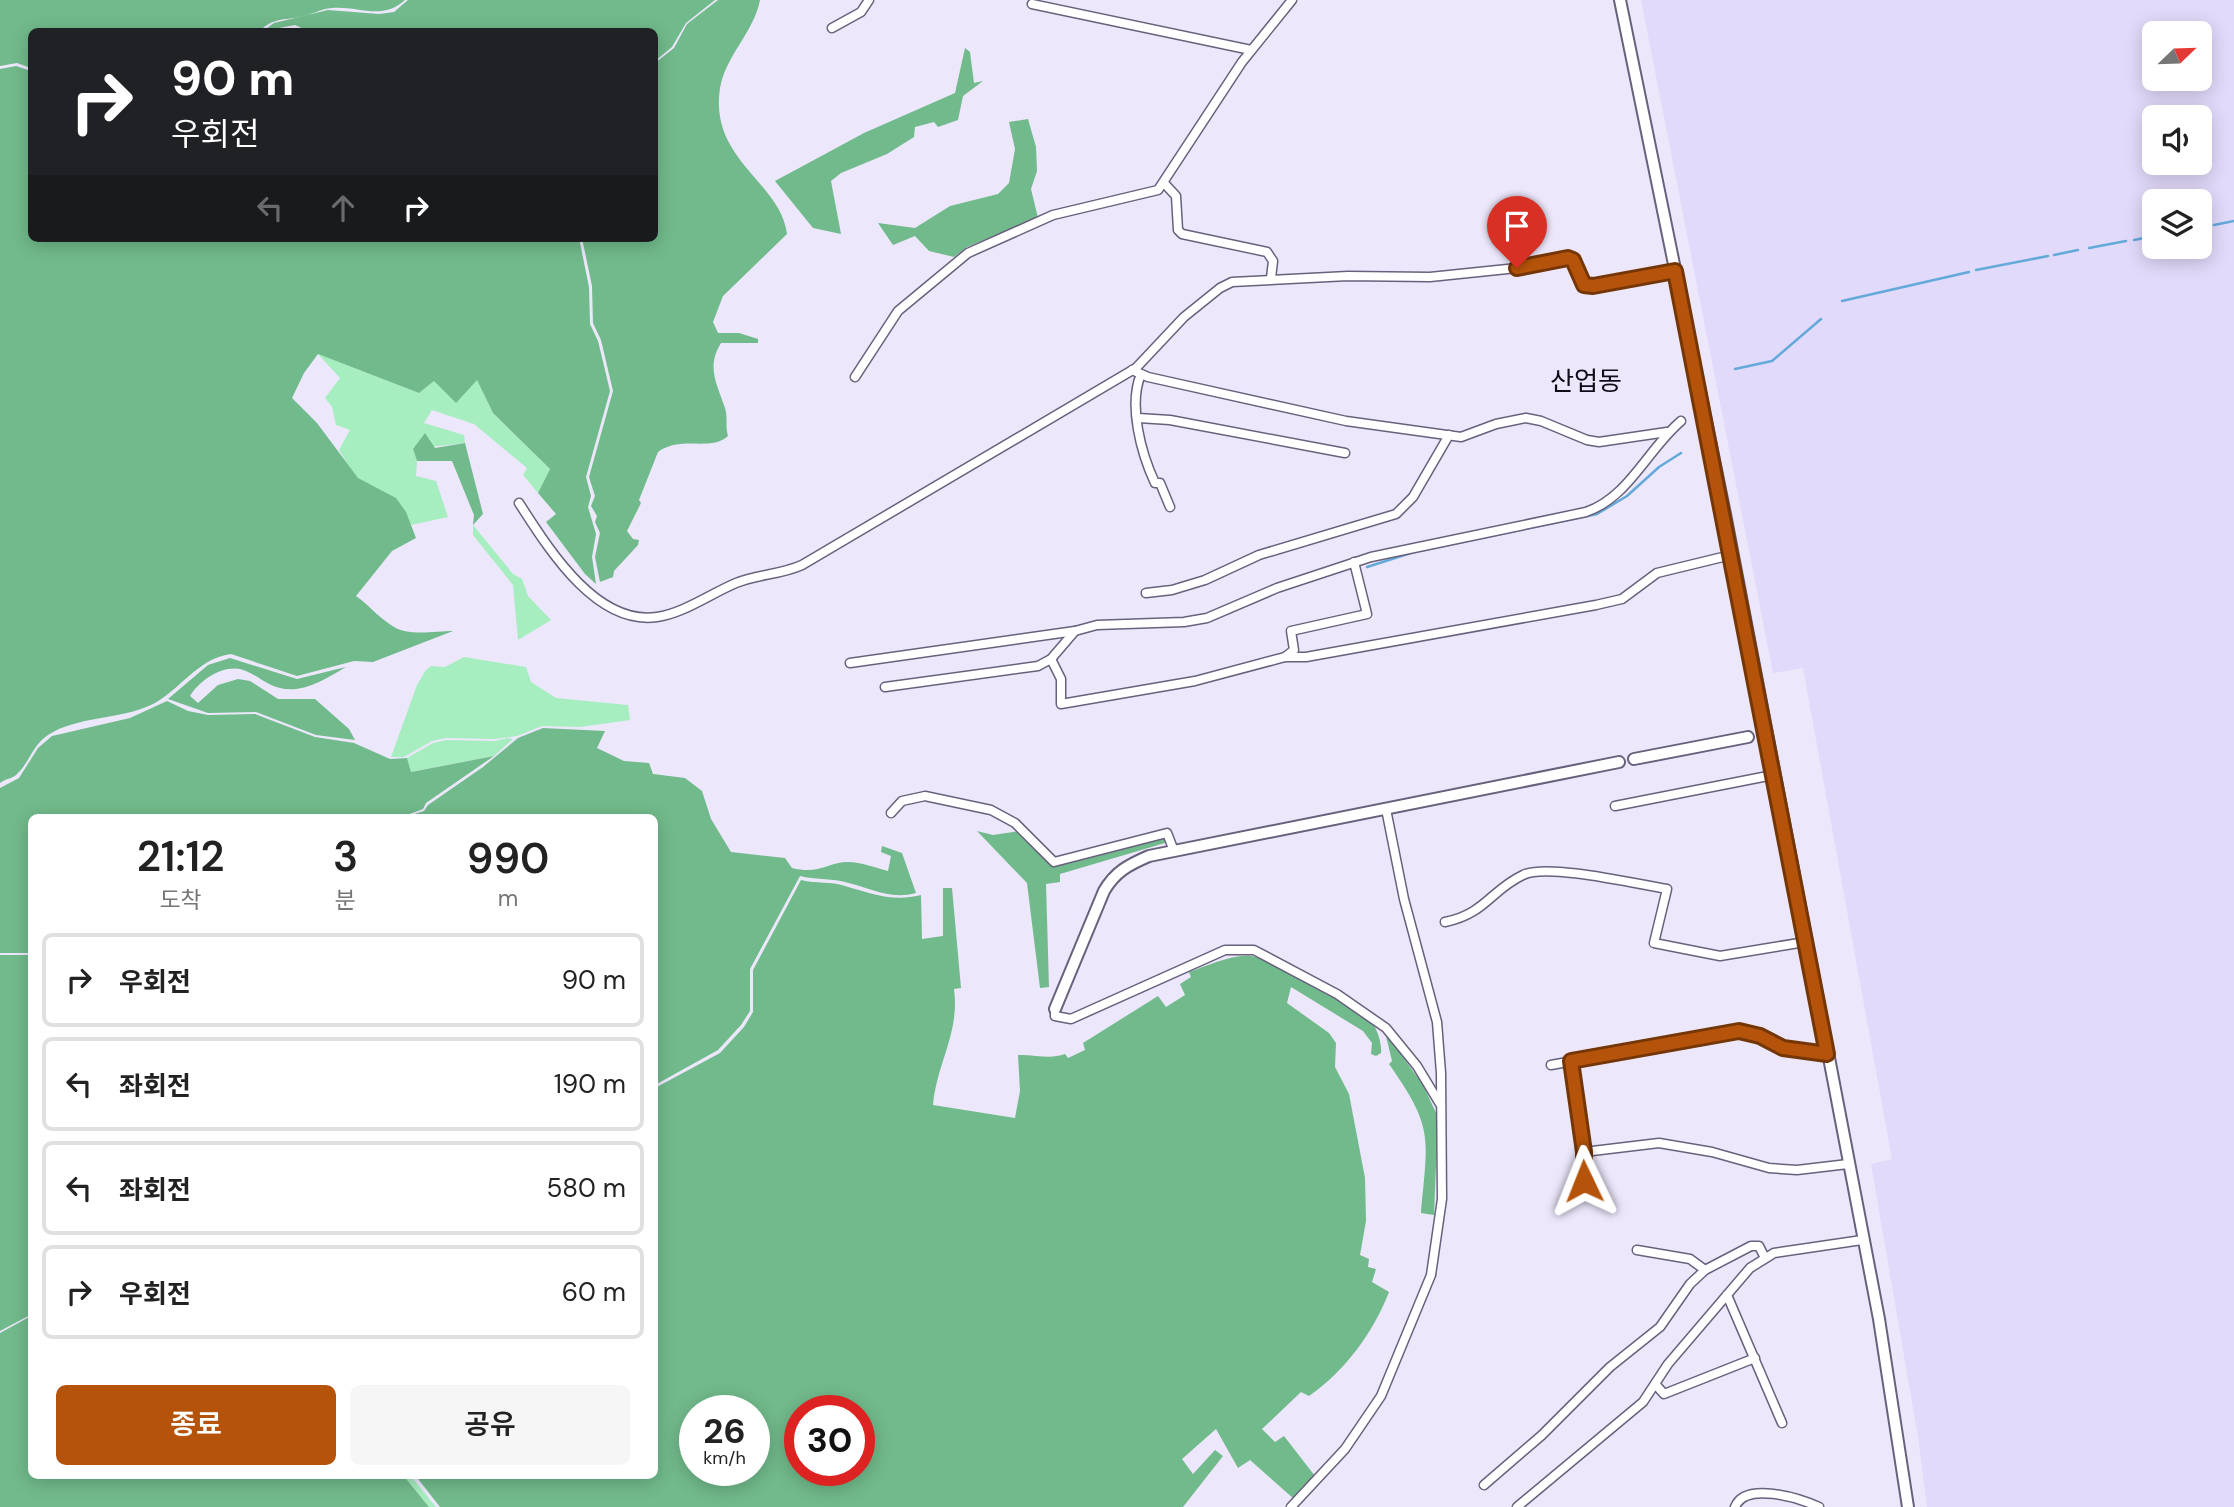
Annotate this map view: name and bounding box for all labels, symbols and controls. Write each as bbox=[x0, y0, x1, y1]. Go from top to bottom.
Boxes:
north arrow bbox=[2142, 21, 2212, 91]
map controls bbox=[2142, 21, 2212, 259]
text: 90 m bbox=[171, 46, 294, 110]
icon: right bbox=[56, 56, 147, 147]
button: sound bbox=[2142, 105, 2212, 175]
text: 우회전 bbox=[171, 113, 259, 155]
icon: left bbox=[251, 189, 289, 227]
icon: ahead bbox=[324, 189, 362, 227]
icon: right bbox=[397, 189, 435, 227]
button: layers bbox=[2142, 189, 2212, 259]
pin bbox=[1487, 196, 1547, 268]
icon: arrive bbox=[1498, 207, 1536, 245]
district label: 산업동 bbox=[1550, 364, 1622, 398]
text: 21:12 bbox=[137, 829, 224, 884]
text: 3 bbox=[333, 829, 358, 884]
text: 990 bbox=[467, 831, 549, 886]
text: m bbox=[498, 883, 518, 913]
text: 도착 bbox=[159, 885, 202, 915]
text: 분 bbox=[335, 885, 356, 915]
icon: right bbox=[60, 961, 98, 999]
text: 90 m bbox=[562, 963, 626, 997]
text: 우회전 bbox=[119, 965, 191, 999]
icon: left bbox=[60, 1065, 98, 1103]
text: 190 m bbox=[554, 1067, 626, 1101]
text: 좌회전 bbox=[119, 1069, 191, 1103]
position arrow bbox=[1547, 1144, 1621, 1218]
icon: left bbox=[60, 1169, 98, 1207]
text: 580 m bbox=[546, 1171, 626, 1205]
text: 좌회전 bbox=[119, 1173, 191, 1207]
icon: right bbox=[60, 1273, 98, 1311]
text: 60 m bbox=[562, 1275, 626, 1309]
text: 우회전 bbox=[119, 1277, 191, 1311]
button: 종료 bbox=[56, 1385, 336, 1465]
button: 공유 bbox=[350, 1385, 630, 1465]
speed limit sign: 30 bbox=[784, 1395, 875, 1486]
text: 26 bbox=[703, 1408, 746, 1454]
text: km/h bbox=[703, 1446, 746, 1470]

